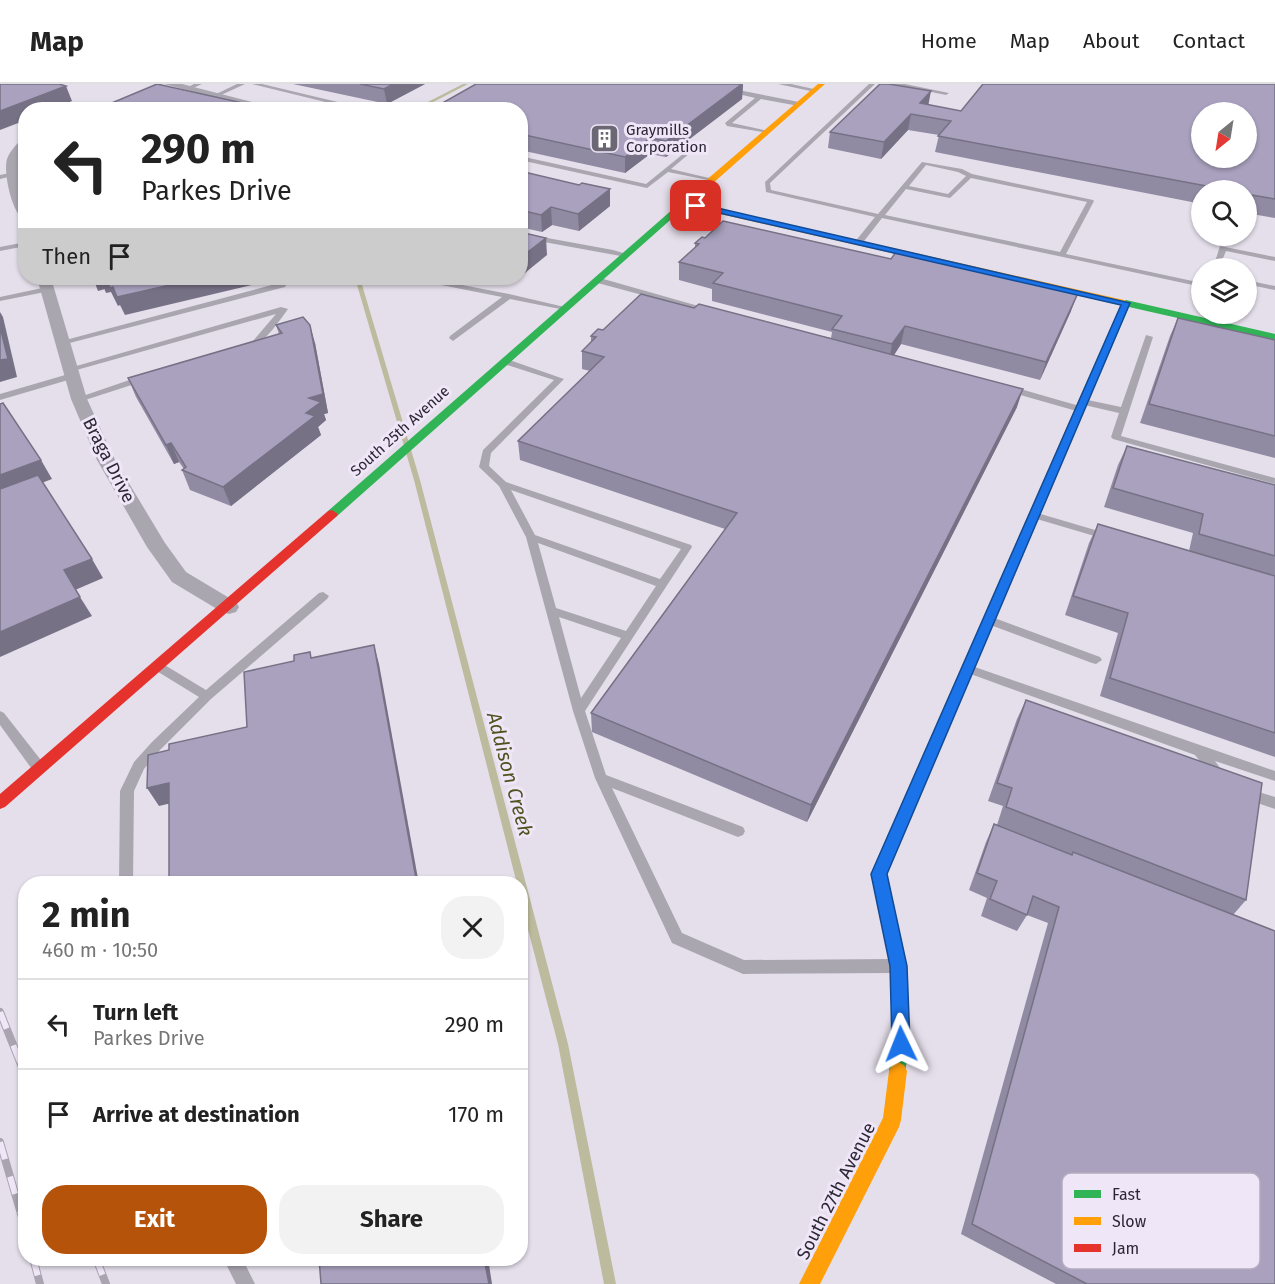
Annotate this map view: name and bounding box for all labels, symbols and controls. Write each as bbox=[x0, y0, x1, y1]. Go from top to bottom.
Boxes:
text: Map bbox=[30, 25, 84, 58]
text: Home bbox=[921, 28, 977, 54]
text: Map bbox=[1010, 28, 1050, 54]
text: About bbox=[1083, 28, 1140, 54]
text: Contact bbox=[1173, 28, 1245, 54]
north arrow bbox=[1191, 102, 1257, 168]
map controls bbox=[1191, 102, 1257, 324]
place label: Graymills Corporation bbox=[626, 121, 707, 156]
building icon: Graymills Corporation bbox=[589, 123, 621, 155]
text: 290 m bbox=[141, 124, 256, 174]
icon: left bbox=[42, 126, 120, 204]
text: Parkes Drive bbox=[141, 175, 292, 207]
pin bbox=[670, 180, 721, 231]
button: search bbox=[1191, 180, 1257, 246]
icon: arrive bbox=[679, 189, 712, 222]
icon: arrive bbox=[103, 240, 136, 273]
text: Then bbox=[42, 243, 91, 270]
button: layers bbox=[1191, 258, 1257, 324]
street label: South 25th Avenue bbox=[347, 382, 453, 480]
street label: Braga Drive bbox=[78, 414, 140, 506]
water label: Addison Creek bbox=[482, 708, 538, 839]
text: 2 min bbox=[42, 893, 131, 937]
button: close bbox=[441, 896, 504, 959]
text: 460 m · 10:50 bbox=[42, 938, 158, 962]
text: Turn left bbox=[93, 999, 178, 1026]
icon: left bbox=[42, 1008, 75, 1041]
text: 290 m bbox=[445, 1011, 504, 1038]
position arrow bbox=[869, 1012, 933, 1076]
text: Parkes Drive bbox=[93, 1026, 205, 1050]
icon: arrive bbox=[42, 1098, 75, 1131]
text: Arrive at destination bbox=[93, 1101, 300, 1128]
text: 170 m bbox=[448, 1101, 504, 1128]
street label: South 27th Avenue bbox=[792, 1119, 880, 1263]
legend bbox=[1062, 1173, 1260, 1269]
button: Exit bbox=[42, 1185, 267, 1254]
button: Share bbox=[279, 1185, 504, 1254]
text: Fast bbox=[1112, 1185, 1141, 1204]
text: Slow bbox=[1112, 1212, 1147, 1231]
text: Jam bbox=[1112, 1239, 1139, 1258]

